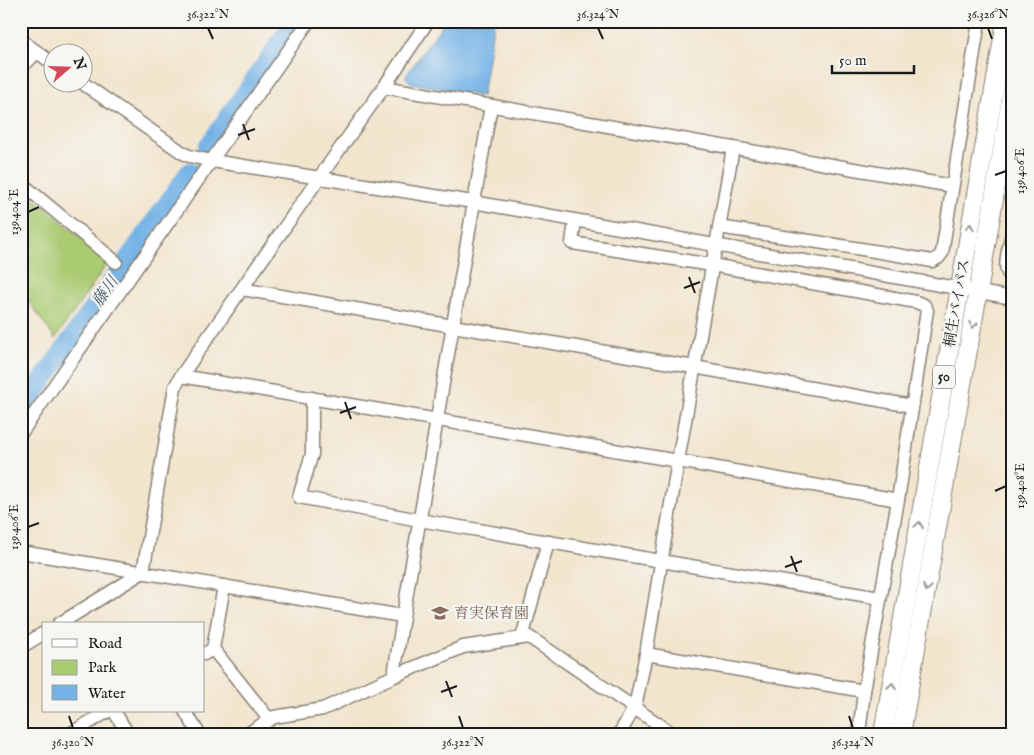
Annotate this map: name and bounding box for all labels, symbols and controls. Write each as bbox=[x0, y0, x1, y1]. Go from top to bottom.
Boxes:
text: 36.322°N bbox=[187, 7, 230, 22]
text: 36.324°N bbox=[577, 7, 620, 22]
text: 36.326°N bbox=[967, 7, 1009, 22]
north arrow bbox=[42, 42, 92, 92]
scale bar bbox=[832, 42, 914, 74]
text: 50 m bbox=[839, 51, 867, 70]
text: N bbox=[68, 54, 90, 73]
text: 139.406°E bbox=[1013, 148, 1028, 194]
text: 139.404°E bbox=[7, 189, 22, 235]
one-way arrow bbox=[964, 223, 974, 232]
street label: 桐生バイパス bbox=[940, 257, 974, 349]
water label: 藤川 bbox=[89, 272, 125, 311]
one-way arrow bbox=[968, 320, 978, 329]
road number: 50 bbox=[933, 366, 955, 388]
text: 139.408°E bbox=[1013, 463, 1028, 509]
text: 139.406°E bbox=[7, 504, 22, 550]
one-way arrow bbox=[913, 521, 923, 530]
one-way arrow bbox=[922, 584, 932, 593]
school or university icon: 育実保育園 bbox=[430, 603, 450, 623]
place label: 育実保育園 bbox=[454, 604, 529, 623]
legend bbox=[42, 622, 205, 712]
text: Road bbox=[88, 634, 123, 653]
text: Park bbox=[88, 658, 118, 677]
one-way arrow bbox=[886, 681, 896, 690]
text: Water bbox=[88, 684, 126, 703]
text: 36.320°N bbox=[52, 735, 95, 750]
text: 36.322°N bbox=[442, 735, 485, 750]
text: 36.324°N bbox=[832, 735, 875, 750]

